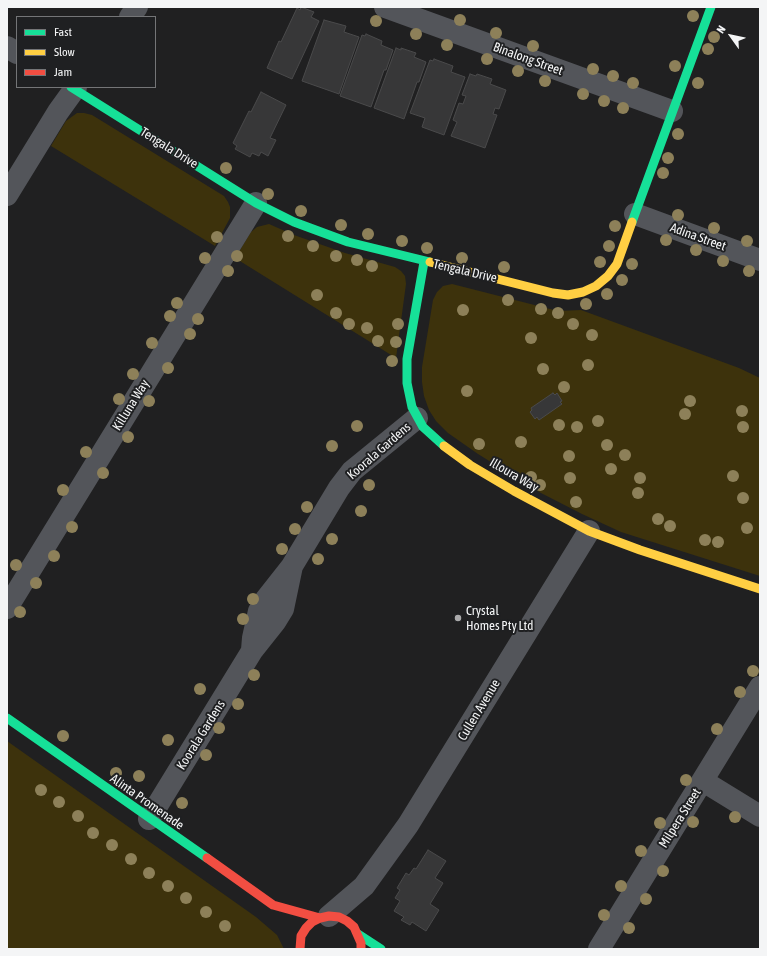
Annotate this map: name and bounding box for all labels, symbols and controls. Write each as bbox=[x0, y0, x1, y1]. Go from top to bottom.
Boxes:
legend bbox=[16, 16, 156, 88]
north arrow bbox=[711, 16, 751, 56]
text: N bbox=[714, 23, 728, 35]
text: Fast bbox=[54, 25, 72, 39]
street label: Binalong Street bbox=[491, 39, 565, 79]
text: Slow bbox=[54, 45, 75, 59]
text: Jam bbox=[54, 65, 72, 79]
street label: Tengala Drive bbox=[137, 124, 201, 172]
street label: Adina Street bbox=[668, 220, 728, 254]
street label: Tengala Drive bbox=[432, 256, 498, 286]
street label: Killuna Way bbox=[109, 377, 153, 433]
street label: Koorala Gardens bbox=[344, 419, 414, 483]
street label: Illoura Way bbox=[487, 455, 541, 495]
place label: Crystal Homes Pty Ltd bbox=[466, 603, 533, 634]
marker: Crystal Homes Pty Ltd bbox=[453, 613, 463, 623]
street label: Cullen Avenue bbox=[455, 676, 503, 744]
street label: Koorala Gardens bbox=[173, 697, 229, 773]
street label: Alinta Promenade bbox=[107, 771, 187, 833]
street label: Milpera Street bbox=[656, 785, 704, 851]

